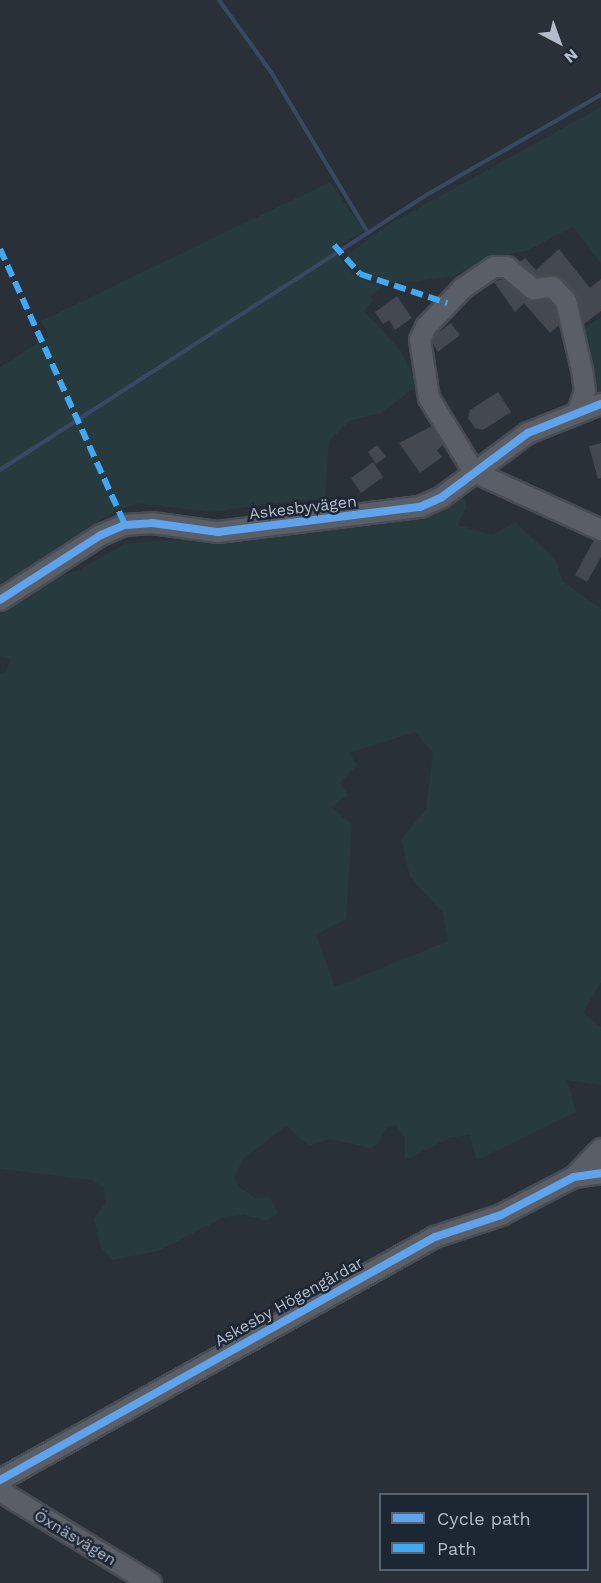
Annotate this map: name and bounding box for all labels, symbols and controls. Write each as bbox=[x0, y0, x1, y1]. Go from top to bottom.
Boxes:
north arrow bbox=[529, 12, 589, 72]
text: N bbox=[560, 45, 582, 67]
street label: Askesbyvägen bbox=[248, 492, 358, 524]
street label: Askesby Högengårdar bbox=[211, 1253, 367, 1351]
legend bbox=[379, 1493, 589, 1571]
street label: Öxnäsvägen bbox=[31, 1506, 119, 1570]
text: Cycle path bbox=[437, 1508, 531, 1529]
text: Path bbox=[437, 1538, 477, 1559]

